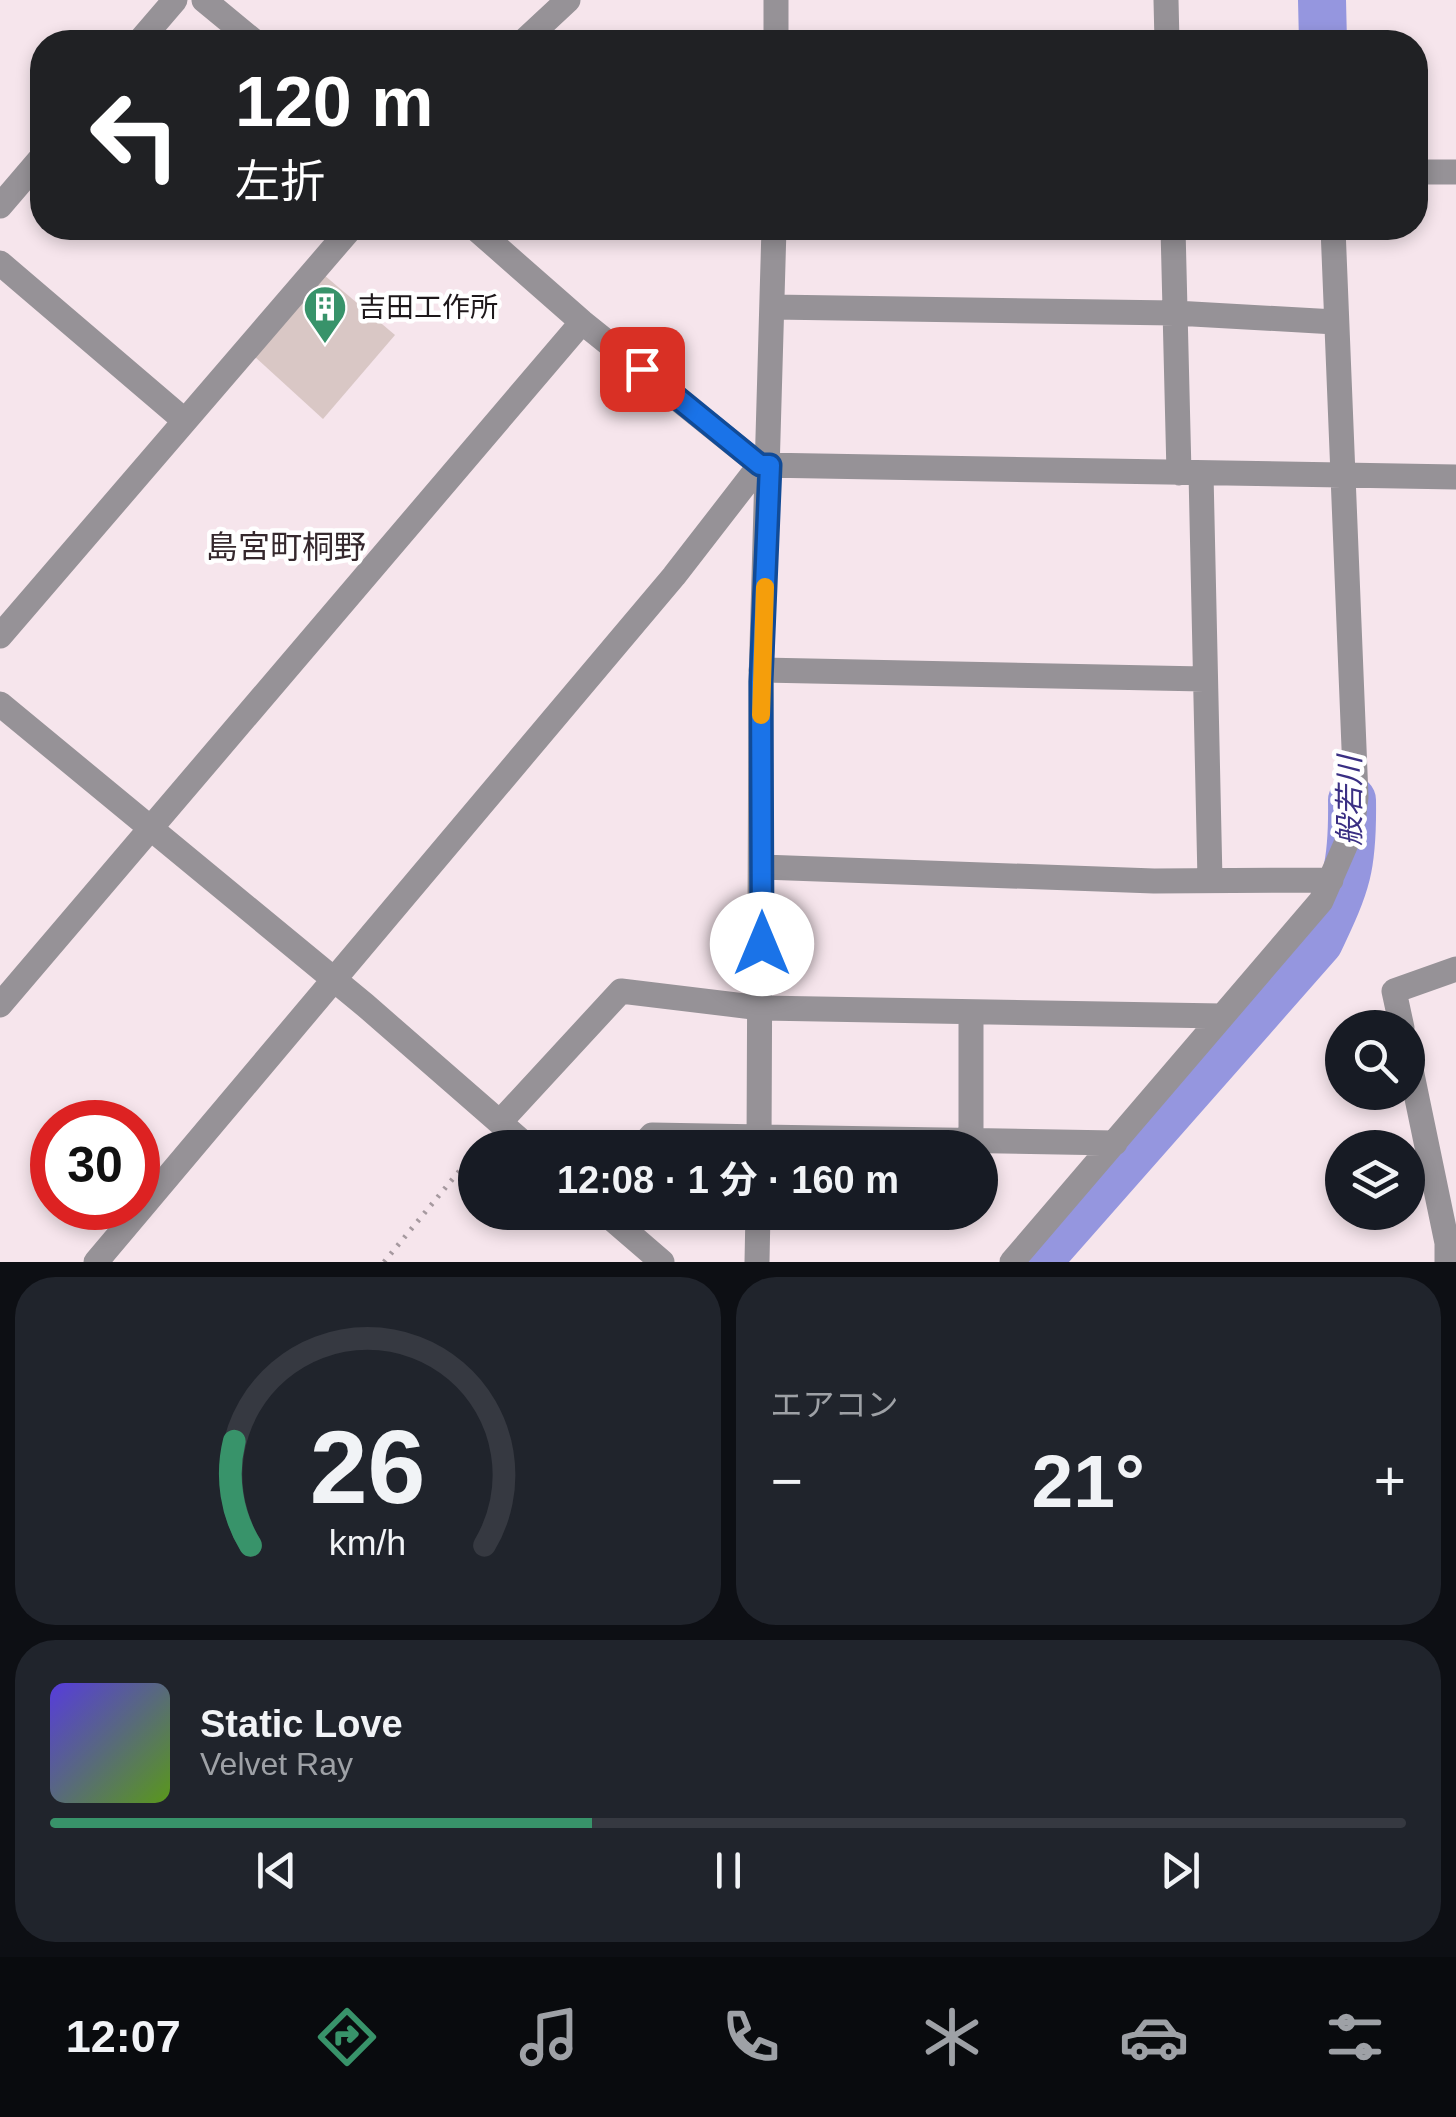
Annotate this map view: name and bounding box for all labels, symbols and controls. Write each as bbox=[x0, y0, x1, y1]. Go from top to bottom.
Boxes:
text: 120 m bbox=[235, 63, 433, 141]
icon: left bbox=[70, 70, 200, 200]
text: 左折 bbox=[235, 156, 325, 207]
building icon: 吉田工作所 bbox=[302, 284, 348, 345]
place label: 吉田工作所 bbox=[358, 292, 498, 323]
pin bbox=[600, 327, 685, 412]
icon: arrive bbox=[615, 342, 670, 397]
district label: 島宮町桐野 bbox=[206, 529, 366, 565]
water label: 般若川 bbox=[1333, 753, 1366, 846]
position arrow bbox=[710, 892, 814, 996]
map controls bbox=[1325, 1010, 1425, 1230]
button: search bbox=[1325, 1010, 1425, 1110]
speed limit sign: 30 bbox=[30, 1100, 160, 1230]
button: layers bbox=[1325, 1130, 1425, 1230]
text: 12:08 · 1 分 · 160 m bbox=[557, 1159, 899, 1201]
text: エアコン bbox=[771, 1387, 899, 1423]
text: 26 bbox=[310, 1409, 426, 1525]
text: 21° bbox=[1032, 1439, 1145, 1523]
text: − bbox=[771, 1450, 803, 1512]
text: + bbox=[1374, 1450, 1406, 1512]
text: km/h bbox=[329, 1523, 406, 1563]
text: Static Love bbox=[200, 1703, 403, 1745]
text: Velvet Ray bbox=[200, 1746, 353, 1782]
icon: previous bbox=[249, 1843, 304, 1898]
icon: pause bbox=[701, 1843, 756, 1898]
icon: next bbox=[1153, 1843, 1208, 1898]
icon: directions bbox=[312, 2002, 382, 2072]
icon: music bbox=[514, 2002, 584, 2072]
icon: phone bbox=[716, 2002, 786, 2072]
icon: climate bbox=[917, 2002, 987, 2072]
icon: car bbox=[1119, 2002, 1189, 2072]
icon: filters bbox=[1320, 2002, 1390, 2072]
text: 12:07 bbox=[66, 2011, 181, 2062]

